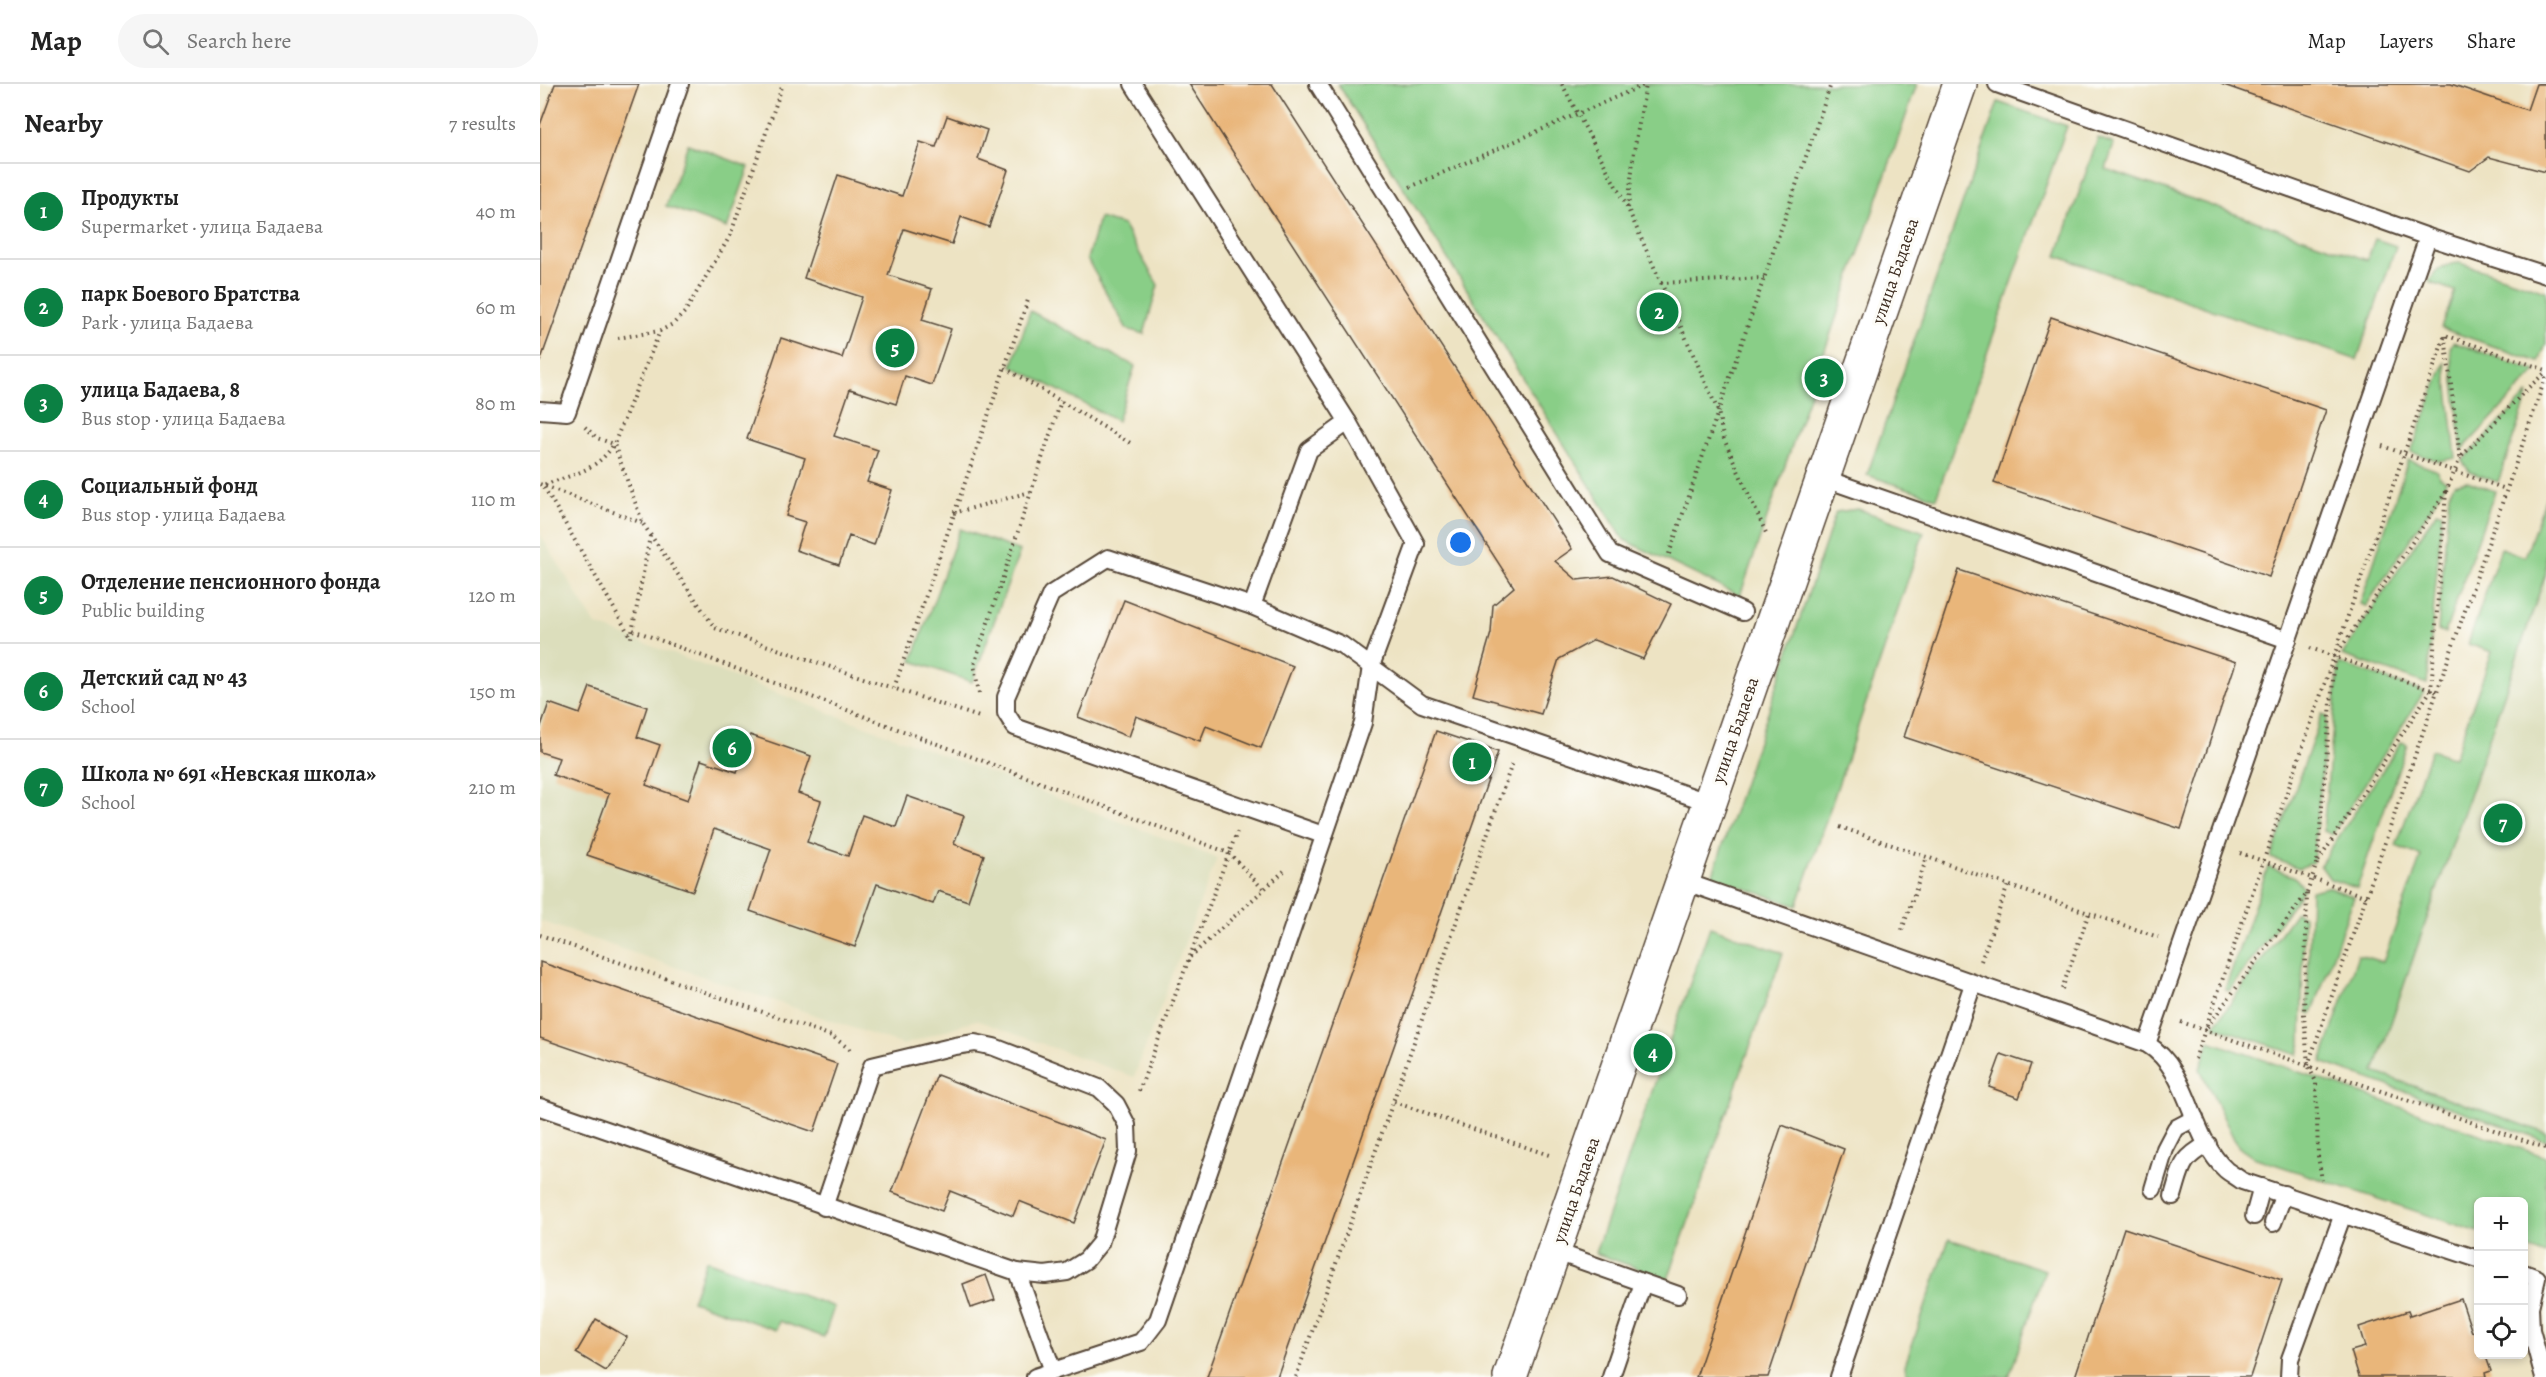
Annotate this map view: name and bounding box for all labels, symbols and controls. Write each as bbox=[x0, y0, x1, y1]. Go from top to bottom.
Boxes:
search box bbox=[118, 14, 538, 68]
text: Map bbox=[30, 22, 82, 60]
icon: search bbox=[139, 25, 172, 58]
text: Search here bbox=[187, 26, 291, 56]
text: Map bbox=[2307, 27, 2346, 55]
text: Layers bbox=[2379, 27, 2434, 55]
text: Share bbox=[2467, 27, 2516, 55]
text: Nearby bbox=[24, 106, 103, 141]
text: 7 results bbox=[449, 110, 516, 137]
text: Продукты bbox=[81, 183, 179, 213]
text: 1 bbox=[40, 198, 47, 225]
text: 40 m bbox=[476, 198, 516, 225]
text: Supermarket · улица Бадаева bbox=[81, 213, 323, 240]
street label: улица Бадаева bbox=[1865, 214, 1925, 328]
text: парк Боевого Братства bbox=[81, 279, 300, 309]
pin: 2 bbox=[1640, 290, 1678, 334]
text: 2 bbox=[39, 294, 48, 321]
text: 60 m bbox=[476, 294, 516, 321]
text: Park · улица Бадаева bbox=[81, 309, 253, 336]
pin: 5 bbox=[876, 326, 914, 370]
pin: 3 bbox=[1804, 356, 1844, 400]
text: улица Бадаева, 8 bbox=[81, 375, 240, 405]
text: 3 bbox=[39, 390, 48, 417]
text: 80 m bbox=[475, 390, 516, 417]
text: Bus stop · улица Бадаева bbox=[81, 405, 286, 432]
text: Социальный фонд bbox=[81, 471, 258, 501]
text: 4 bbox=[39, 486, 48, 513]
text: 110 m bbox=[471, 486, 516, 513]
text: Bus stop · улица Бадаева bbox=[81, 501, 286, 528]
your location bbox=[1446, 528, 1475, 557]
text: Отделение пенсионного фонда bbox=[81, 567, 380, 597]
text: 5 bbox=[39, 582, 48, 609]
text: 120 m bbox=[468, 582, 516, 609]
text: Public building bbox=[81, 597, 205, 624]
text: Детский сад № 43 bbox=[81, 663, 248, 693]
street label: улица Бадаева bbox=[1705, 673, 1765, 787]
text: 6 bbox=[39, 678, 48, 705]
text: 150 m bbox=[469, 678, 516, 705]
text: School bbox=[81, 693, 135, 720]
pin: 6 bbox=[712, 726, 752, 770]
pin: 1 bbox=[1452, 740, 1492, 784]
text: Школа № 691 «Невская школа» bbox=[81, 759, 376, 789]
text: 7 bbox=[39, 774, 48, 801]
text: 210 m bbox=[468, 774, 516, 801]
text: School bbox=[81, 789, 135, 816]
pin: 7 bbox=[2484, 800, 2522, 846]
pin: 4 bbox=[1634, 1030, 1672, 1076]
street label: улица Бадаева bbox=[1546, 1133, 1606, 1247]
map controls bbox=[2474, 1197, 2528, 1359]
button: + bbox=[2474, 1197, 2528, 1251]
button: − bbox=[2474, 1251, 2528, 1305]
button: locate bbox=[2474, 1305, 2528, 1359]

